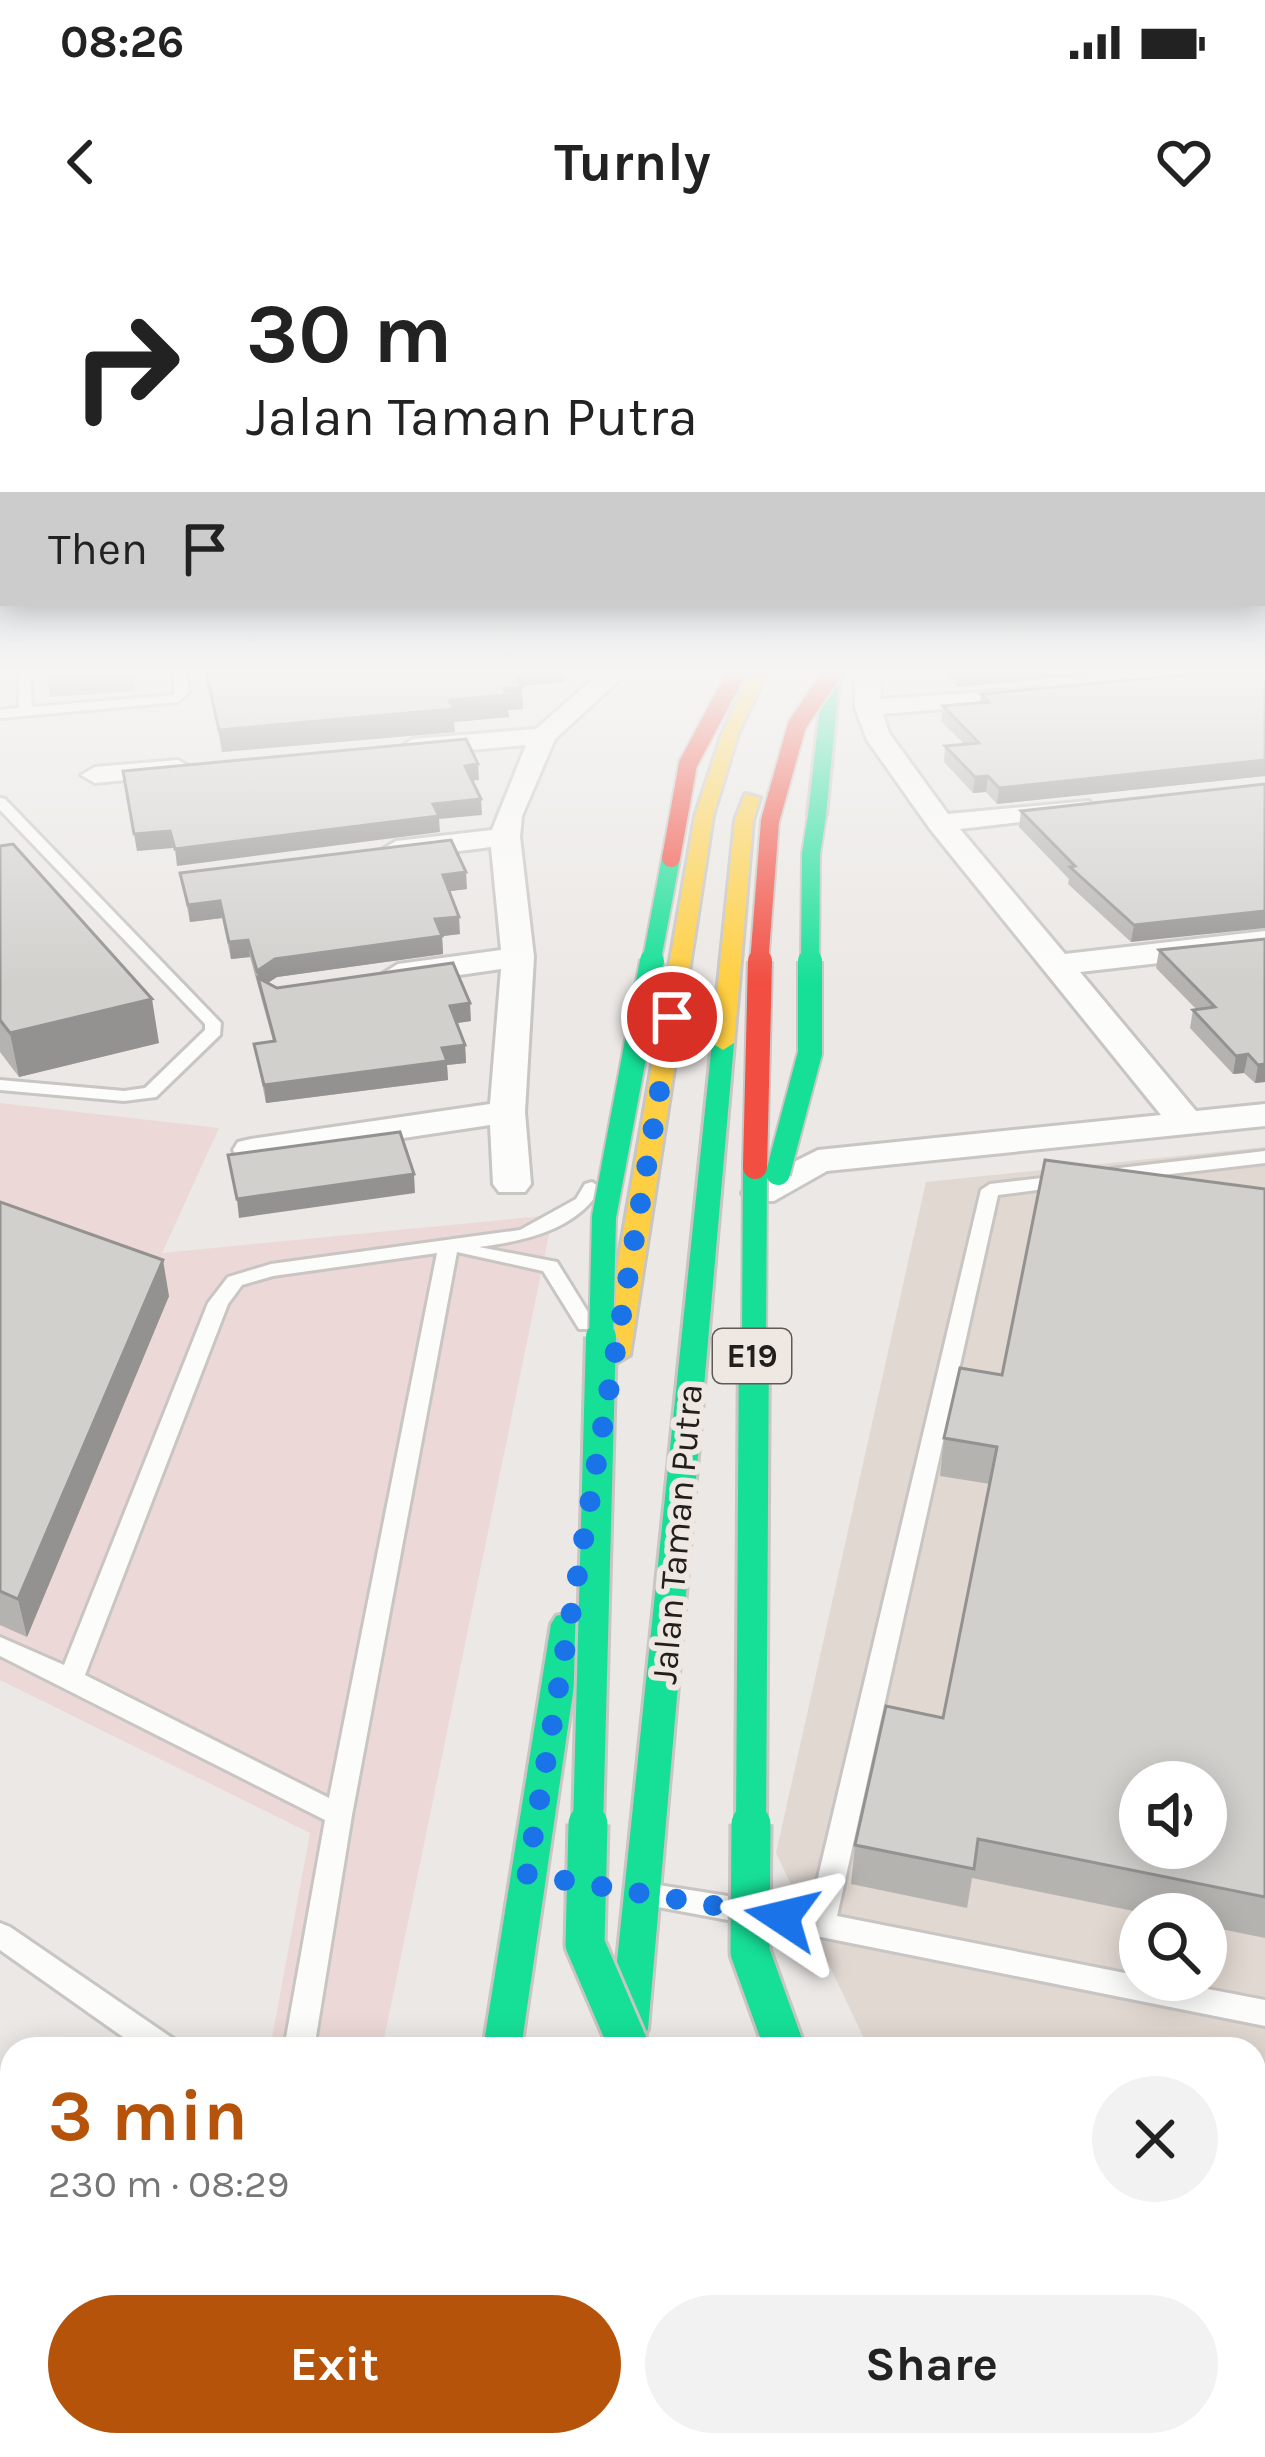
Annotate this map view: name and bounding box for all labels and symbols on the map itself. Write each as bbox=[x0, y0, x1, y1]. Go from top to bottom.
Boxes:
pin bbox=[621, 966, 723, 1068]
road number: E19 bbox=[713, 1329, 791, 1383]
street label: Jalan Taman Putra bbox=[643, 1382, 711, 1686]
position arrow bbox=[719, 1854, 845, 1980]

